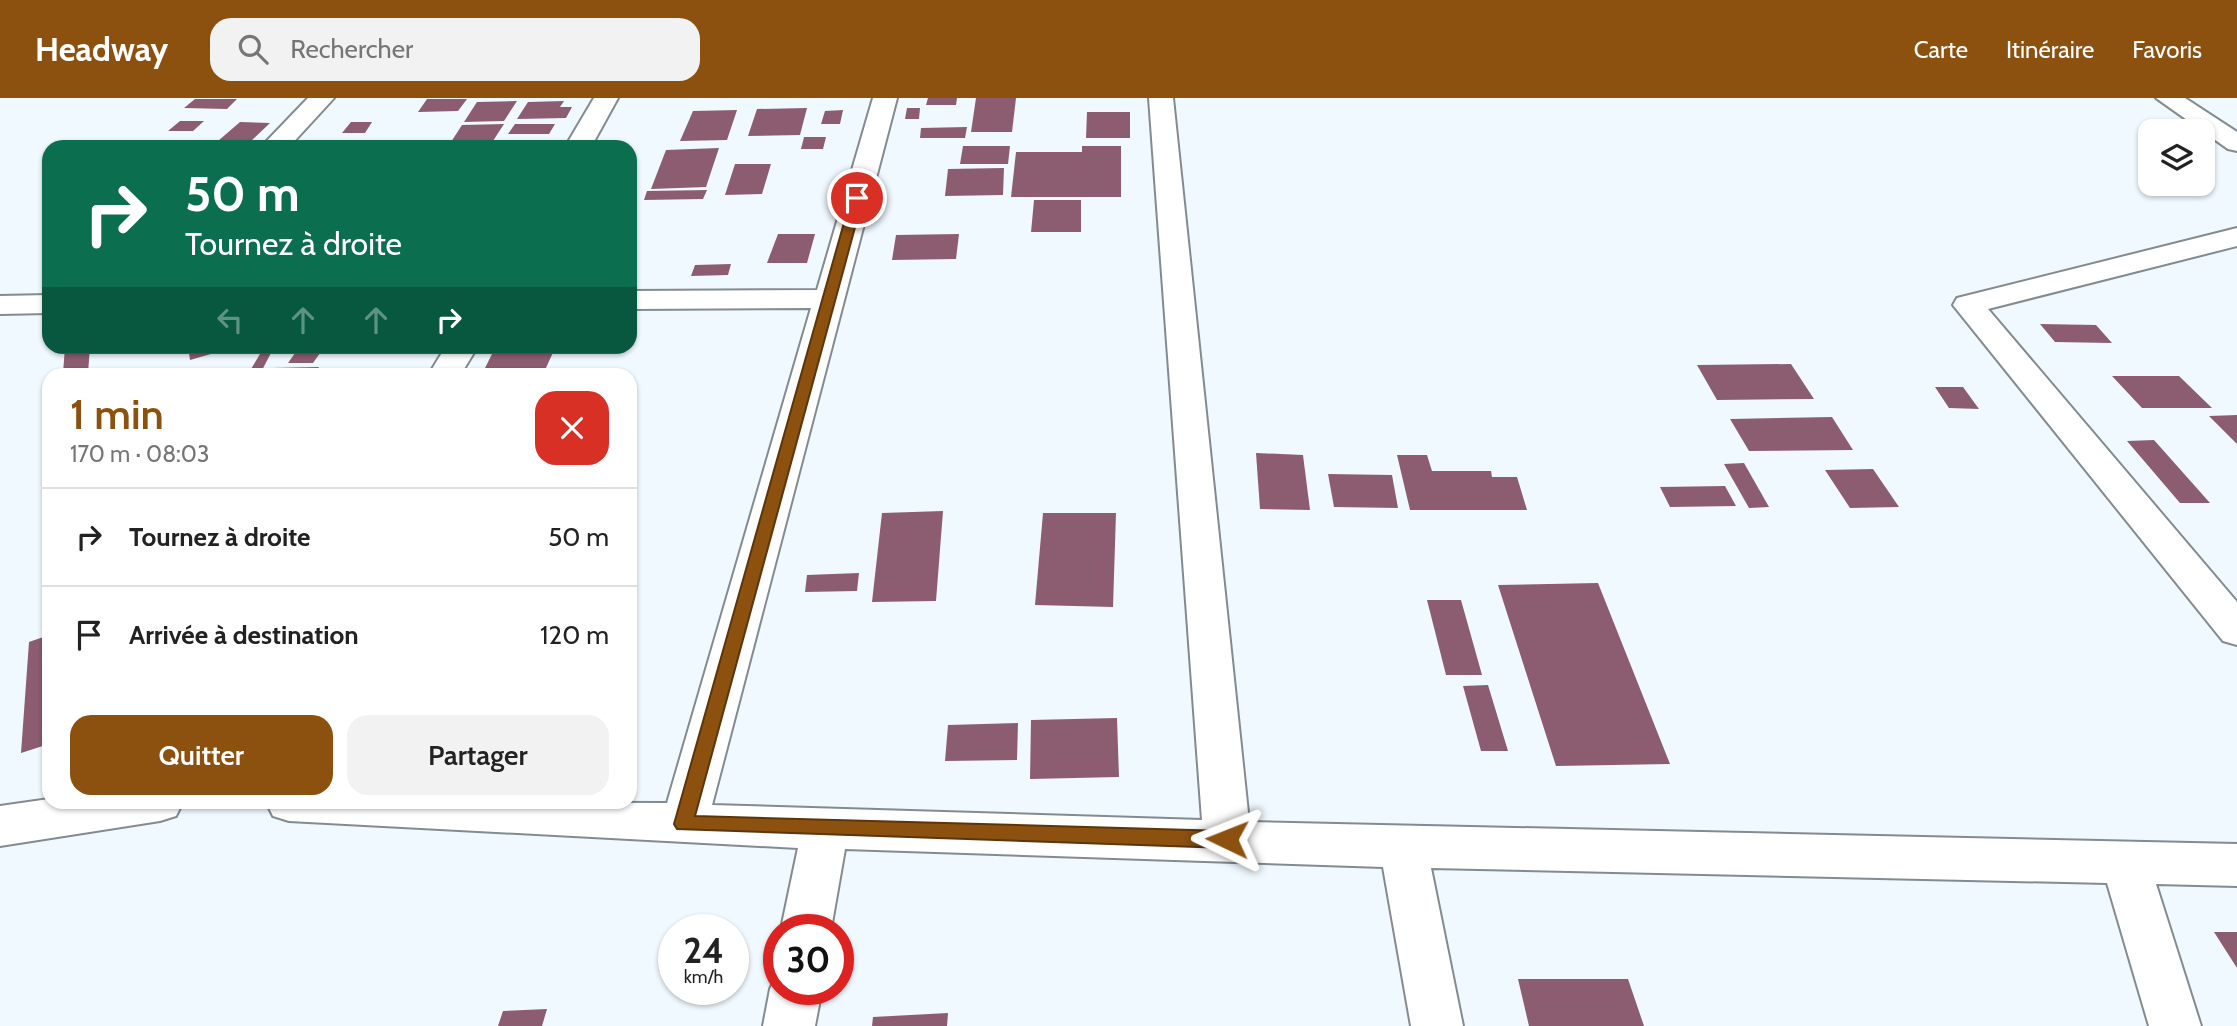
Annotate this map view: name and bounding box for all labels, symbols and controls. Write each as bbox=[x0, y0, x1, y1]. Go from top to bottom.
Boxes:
search box bbox=[210, 18, 700, 81]
text: Headway bbox=[35, 29, 168, 69]
icon: search bbox=[234, 30, 272, 68]
text: Rechercher bbox=[290, 33, 413, 65]
text: Carte bbox=[1914, 35, 1968, 64]
text: Itinéraire bbox=[2006, 35, 2094, 64]
text: Favoris bbox=[2132, 35, 2202, 64]
map controls bbox=[2138, 119, 2215, 196]
button: layers bbox=[2138, 119, 2215, 196]
text: 50 m bbox=[185, 164, 300, 223]
icon: right bbox=[70, 168, 161, 259]
pin bbox=[827, 168, 887, 228]
icon: arrive bbox=[838, 179, 876, 217]
text: Tournez à droite bbox=[185, 224, 402, 263]
icon: left bbox=[211, 301, 249, 339]
icon: ahead bbox=[284, 301, 322, 339]
icon: ahead bbox=[357, 301, 395, 339]
icon: right bbox=[430, 301, 468, 339]
text: 1 min bbox=[70, 388, 164, 440]
button: close bbox=[535, 391, 609, 465]
text: 170 m · 08:03 bbox=[70, 440, 209, 468]
icon: right bbox=[70, 518, 108, 556]
text: Tournez à droite bbox=[129, 521, 311, 553]
text: 50 m bbox=[548, 521, 609, 553]
icon: arrive bbox=[70, 616, 108, 654]
text: Arrivée à destination bbox=[129, 619, 359, 651]
text: 120 m bbox=[540, 619, 609, 651]
button: Quitter bbox=[70, 715, 333, 795]
button: Partager bbox=[347, 715, 609, 795]
position arrow bbox=[1190, 802, 1264, 876]
speed limit sign: 30 bbox=[763, 914, 854, 1005]
text: 24 bbox=[683, 929, 724, 972]
text: km/h bbox=[684, 966, 723, 988]

